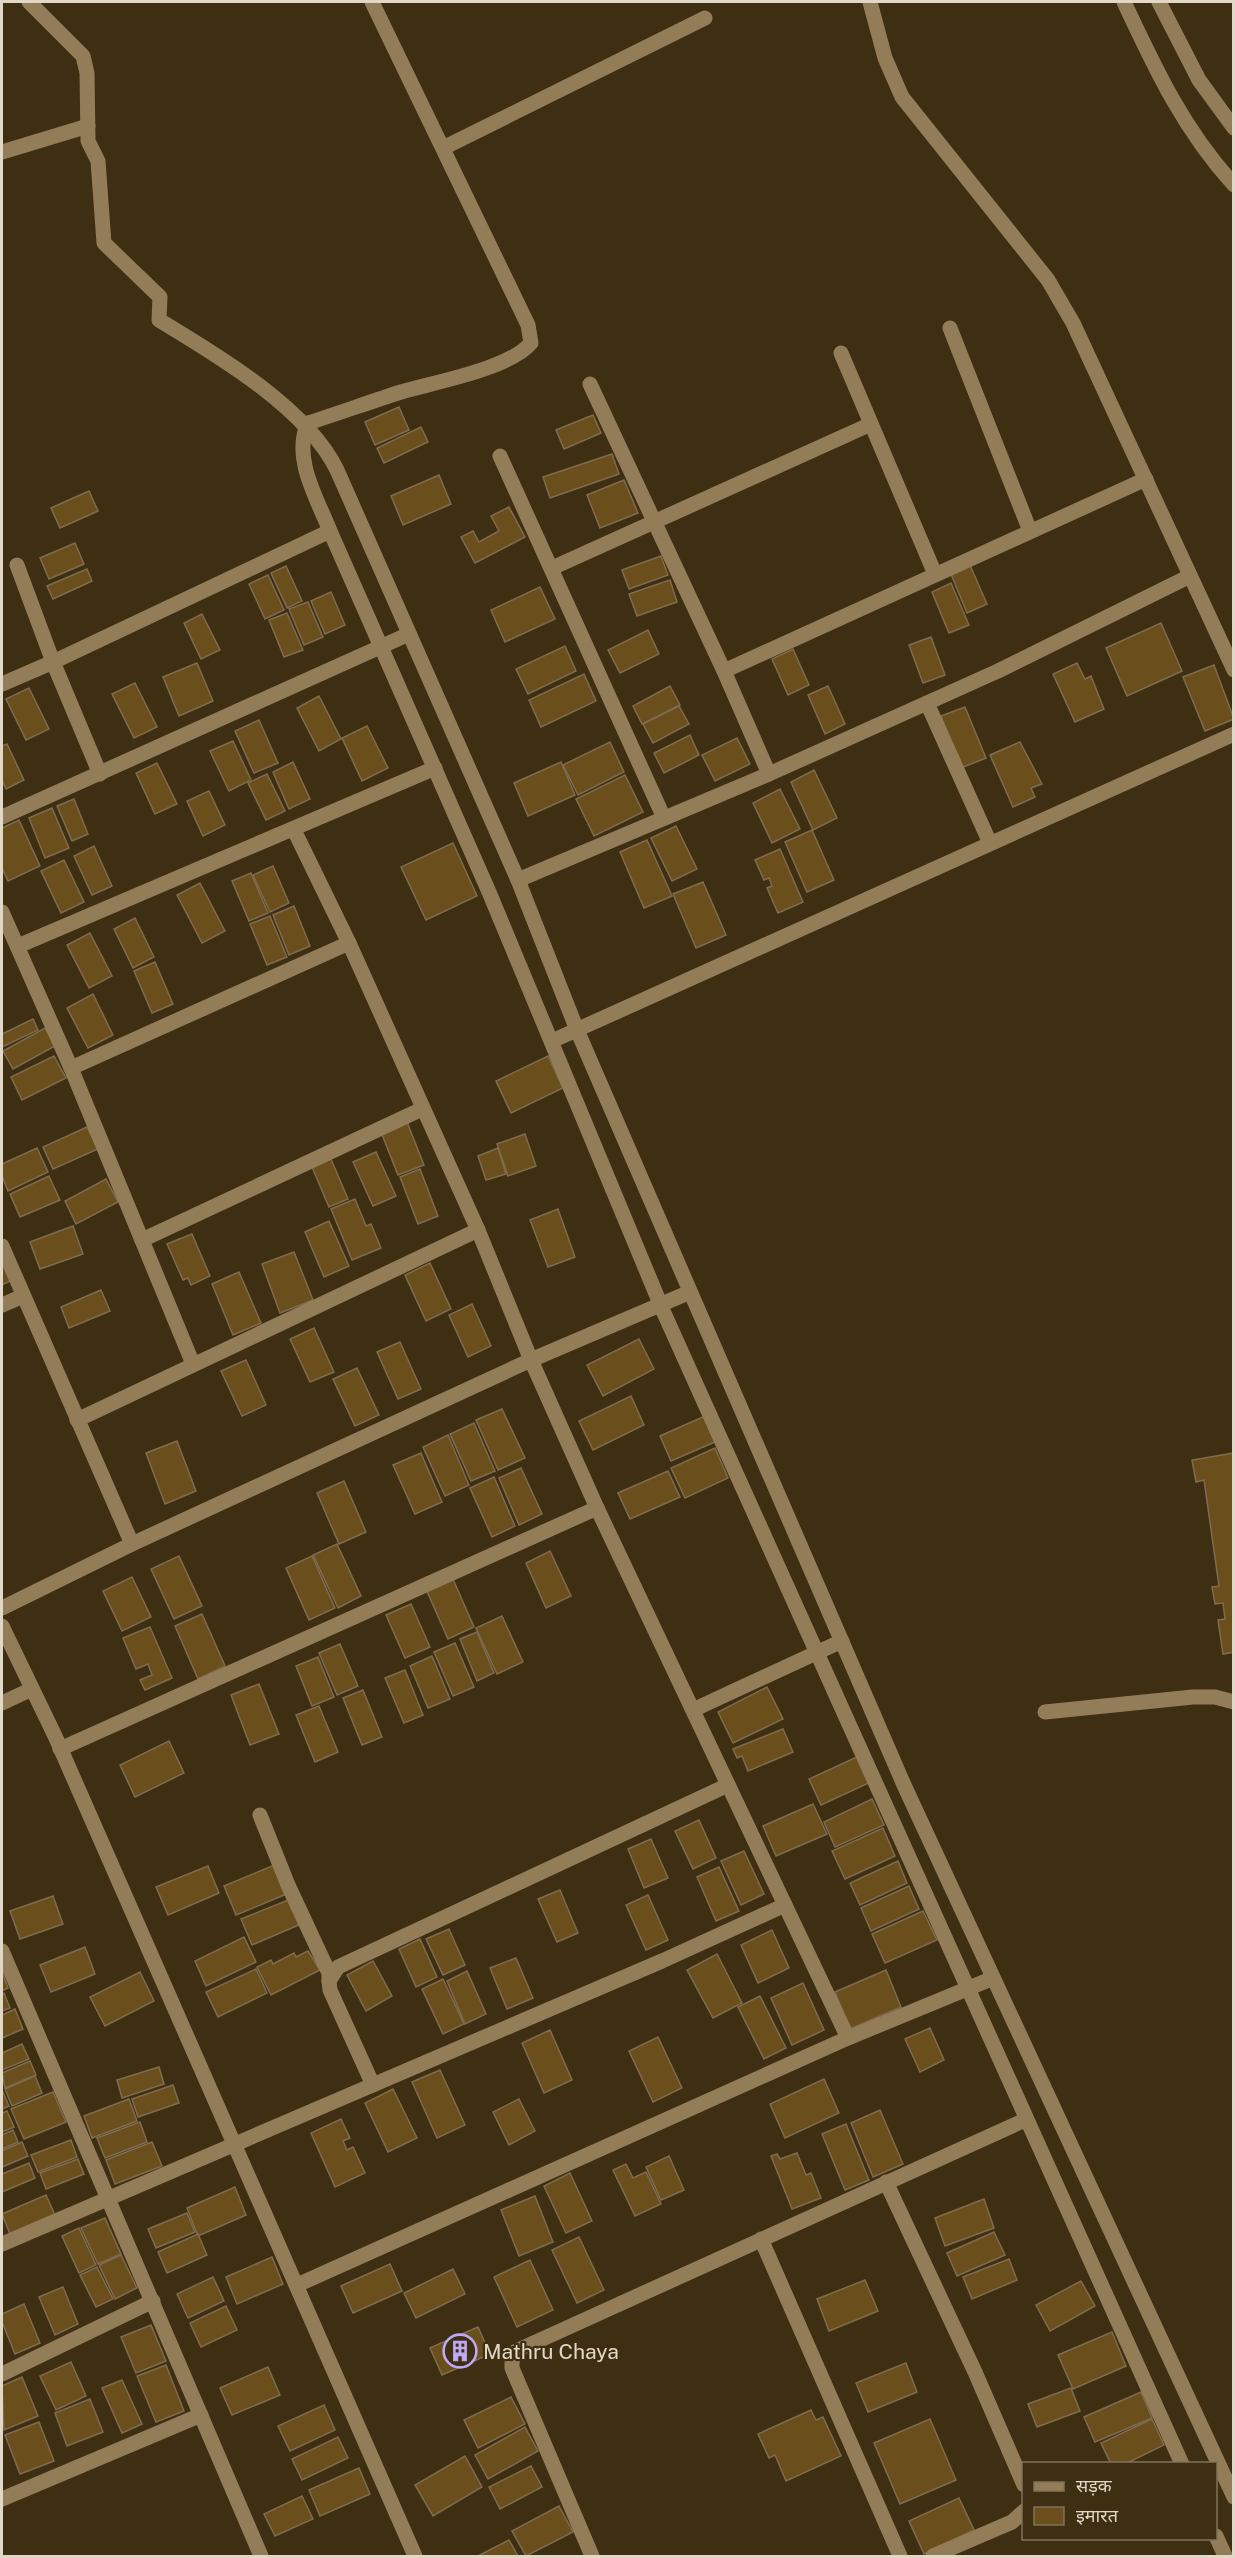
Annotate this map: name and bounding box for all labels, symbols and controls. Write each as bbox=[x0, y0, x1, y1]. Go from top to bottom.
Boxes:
building icon: Mathru Chaya bbox=[442, 2333, 478, 2369]
place label: Mathru Chaya bbox=[483, 2339, 619, 2364]
legend bbox=[1022, 2462, 1217, 2540]
text: सड़क bbox=[1076, 2475, 1113, 2496]
text: इमारत bbox=[1076, 2505, 1119, 2526]

